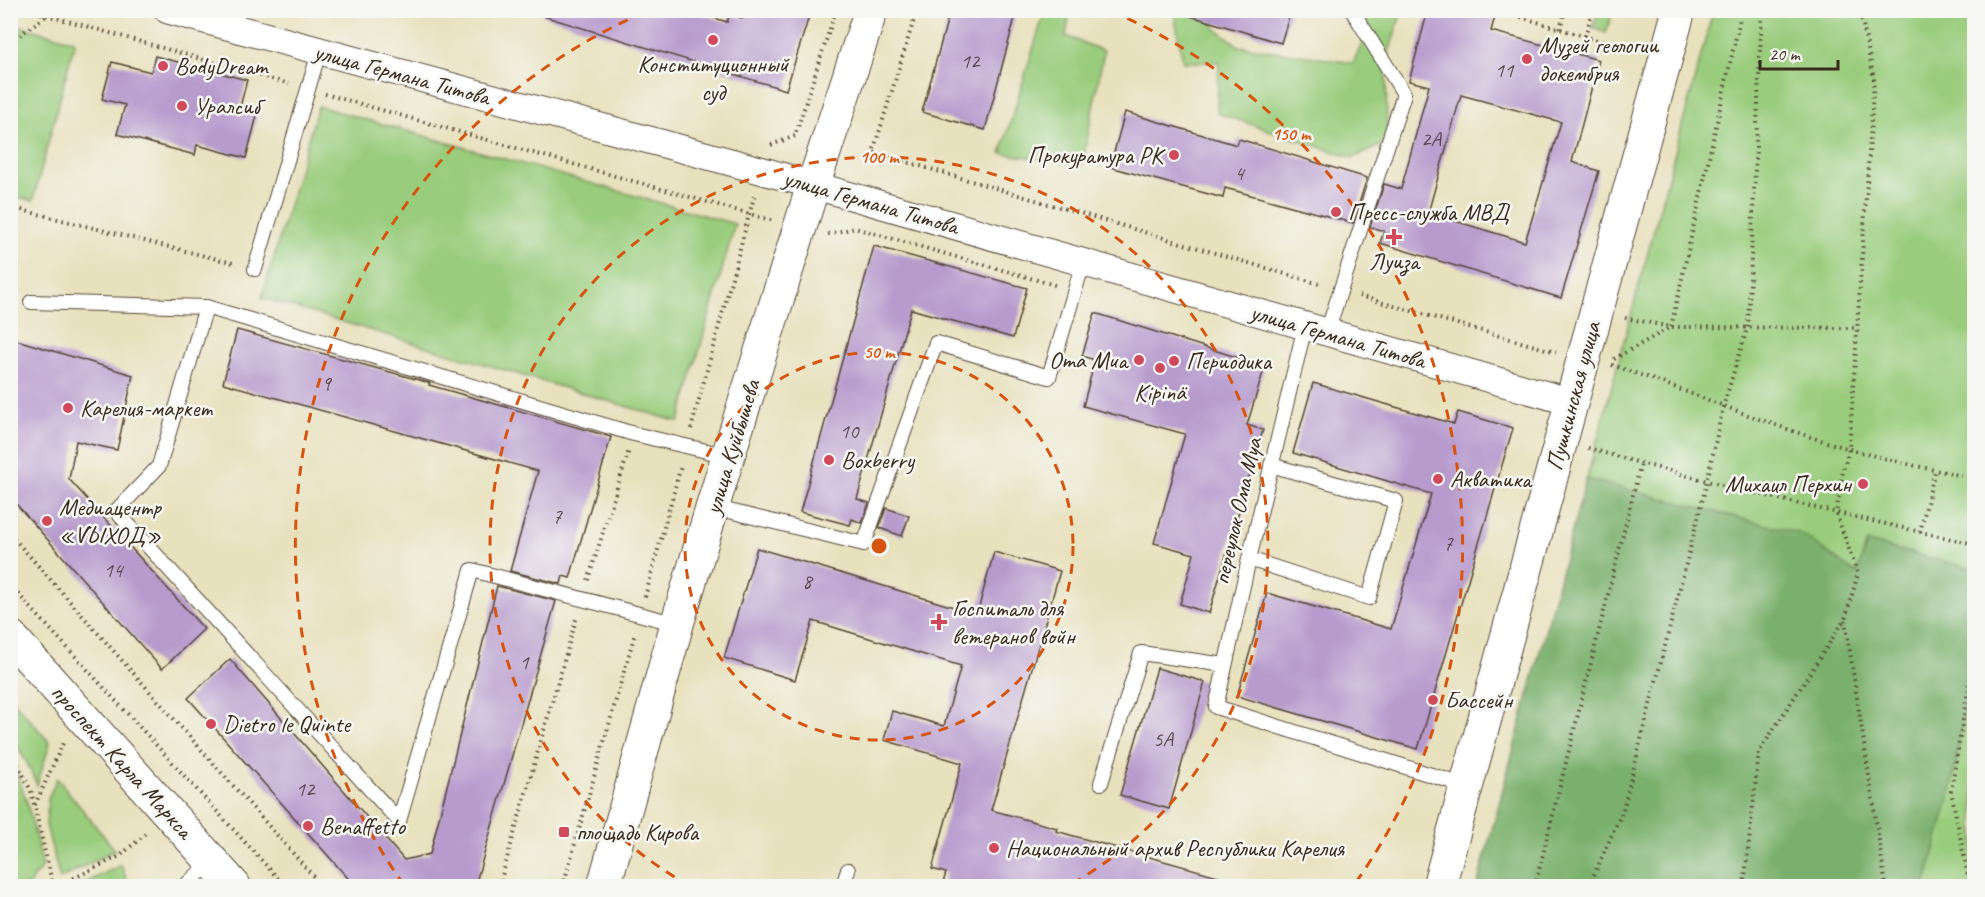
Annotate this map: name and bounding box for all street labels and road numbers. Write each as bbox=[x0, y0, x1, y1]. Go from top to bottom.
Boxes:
street label: улица Германа Титова bbox=[309, 36, 495, 112]
street label: улица Германа Титова bbox=[778, 162, 964, 242]
street label: улица Германа Титова bbox=[1245, 296, 1431, 376]
street label: Пушкинская улица bbox=[1539, 317, 1608, 474]
street label: улица Куйбышева bbox=[697, 375, 767, 520]
street label: переулок Ома Муа bbox=[1206, 433, 1269, 587]
street label: проспект Карла Маркса bbox=[45, 677, 201, 846]

